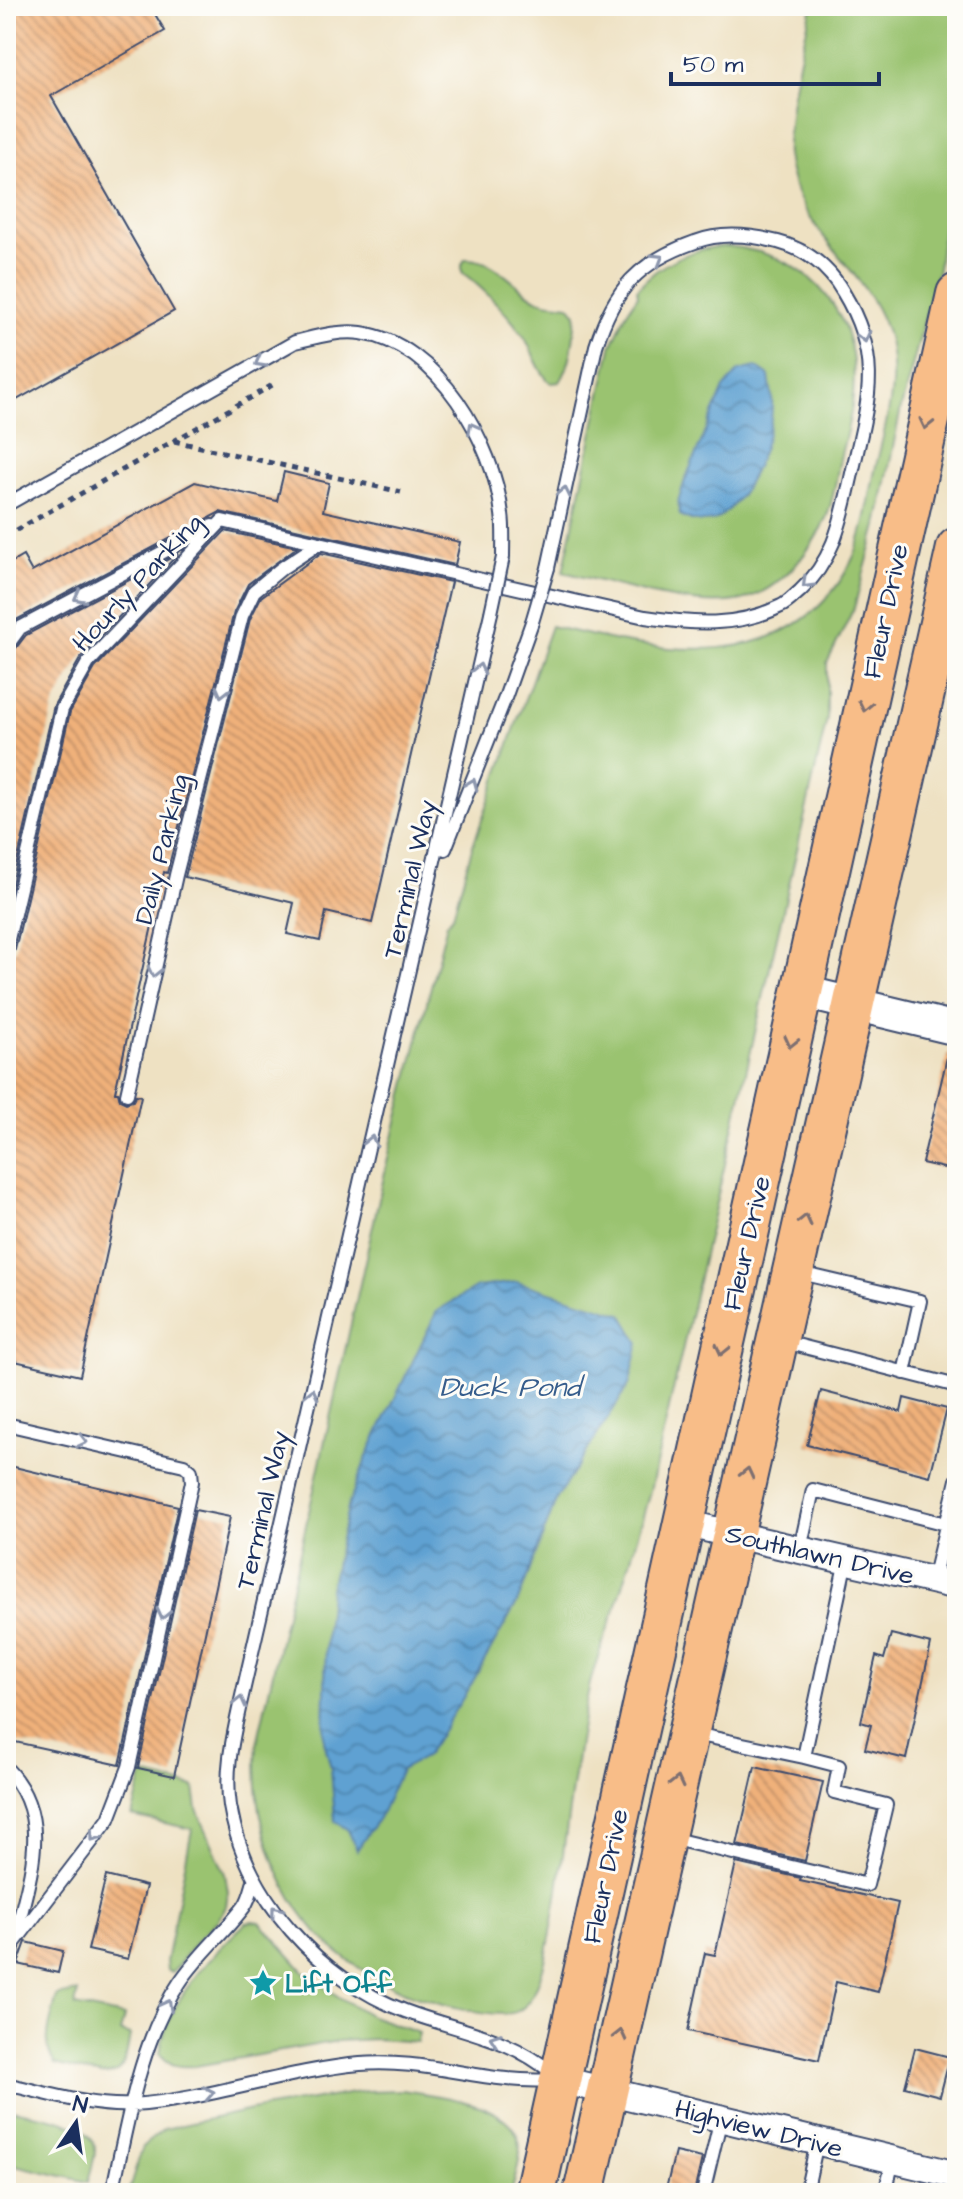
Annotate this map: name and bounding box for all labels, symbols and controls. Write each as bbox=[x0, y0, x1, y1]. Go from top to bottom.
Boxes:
scale bar bbox=[671, 36, 879, 86]
text: 50 m bbox=[683, 48, 744, 82]
one-way arrow bbox=[649, 253, 664, 268]
one-way arrow bbox=[855, 329, 872, 343]
one-way arrow bbox=[254, 352, 268, 367]
one-way arrow bbox=[918, 417, 935, 431]
one-way arrow bbox=[468, 422, 483, 437]
one-way arrow bbox=[555, 485, 572, 499]
street label: Hourly Parking bbox=[64, 506, 213, 661]
street label: Fleur Drive bbox=[854, 541, 918, 682]
one-way arrow bbox=[802, 574, 816, 588]
one-way arrow bbox=[73, 587, 87, 602]
one-way arrow bbox=[470, 663, 487, 676]
one-way arrow bbox=[215, 684, 232, 698]
one-way arrow bbox=[857, 698, 874, 712]
street label: Daily Parking bbox=[126, 771, 200, 928]
one-way arrow bbox=[462, 778, 478, 792]
street label: Terminal Way bbox=[374, 797, 448, 962]
one-way arrow bbox=[147, 964, 164, 978]
one-way arrow bbox=[784, 1034, 801, 1048]
one-way arrow bbox=[362, 1134, 379, 1148]
street label: Fleur Drive bbox=[714, 1173, 780, 1314]
one-way arrow bbox=[796, 1213, 813, 1227]
one-way arrow bbox=[714, 1343, 731, 1356]
water label: Duck Pond bbox=[440, 1368, 586, 1407]
one-way arrow bbox=[303, 1388, 320, 1401]
street label: Terminal Way bbox=[227, 1428, 301, 1593]
one-way arrow bbox=[75, 1432, 88, 1449]
one-way arrow bbox=[738, 1467, 755, 1481]
street label: Southlawn Drive bbox=[722, 1516, 918, 1594]
one-way arrow bbox=[156, 1607, 173, 1620]
one-way arrow bbox=[231, 1695, 248, 1709]
one-way arrow bbox=[668, 1775, 685, 1789]
street label: Fleur Drive bbox=[574, 1806, 638, 1947]
one-way arrow bbox=[91, 1827, 105, 1842]
one-way arrow bbox=[271, 1905, 286, 1919]
place label: Lift Off bbox=[285, 1966, 392, 2002]
place icon: Lift Off bbox=[248, 1968, 278, 1998]
one-way arrow bbox=[157, 1998, 172, 2013]
one-way arrow bbox=[611, 2029, 628, 2042]
one-way arrow bbox=[489, 2033, 503, 2049]
north arrow bbox=[36, 2083, 116, 2163]
one-way arrow bbox=[202, 2085, 215, 2102]
text: N bbox=[70, 2088, 91, 2122]
street label: Highview Drive bbox=[671, 2091, 846, 2169]

